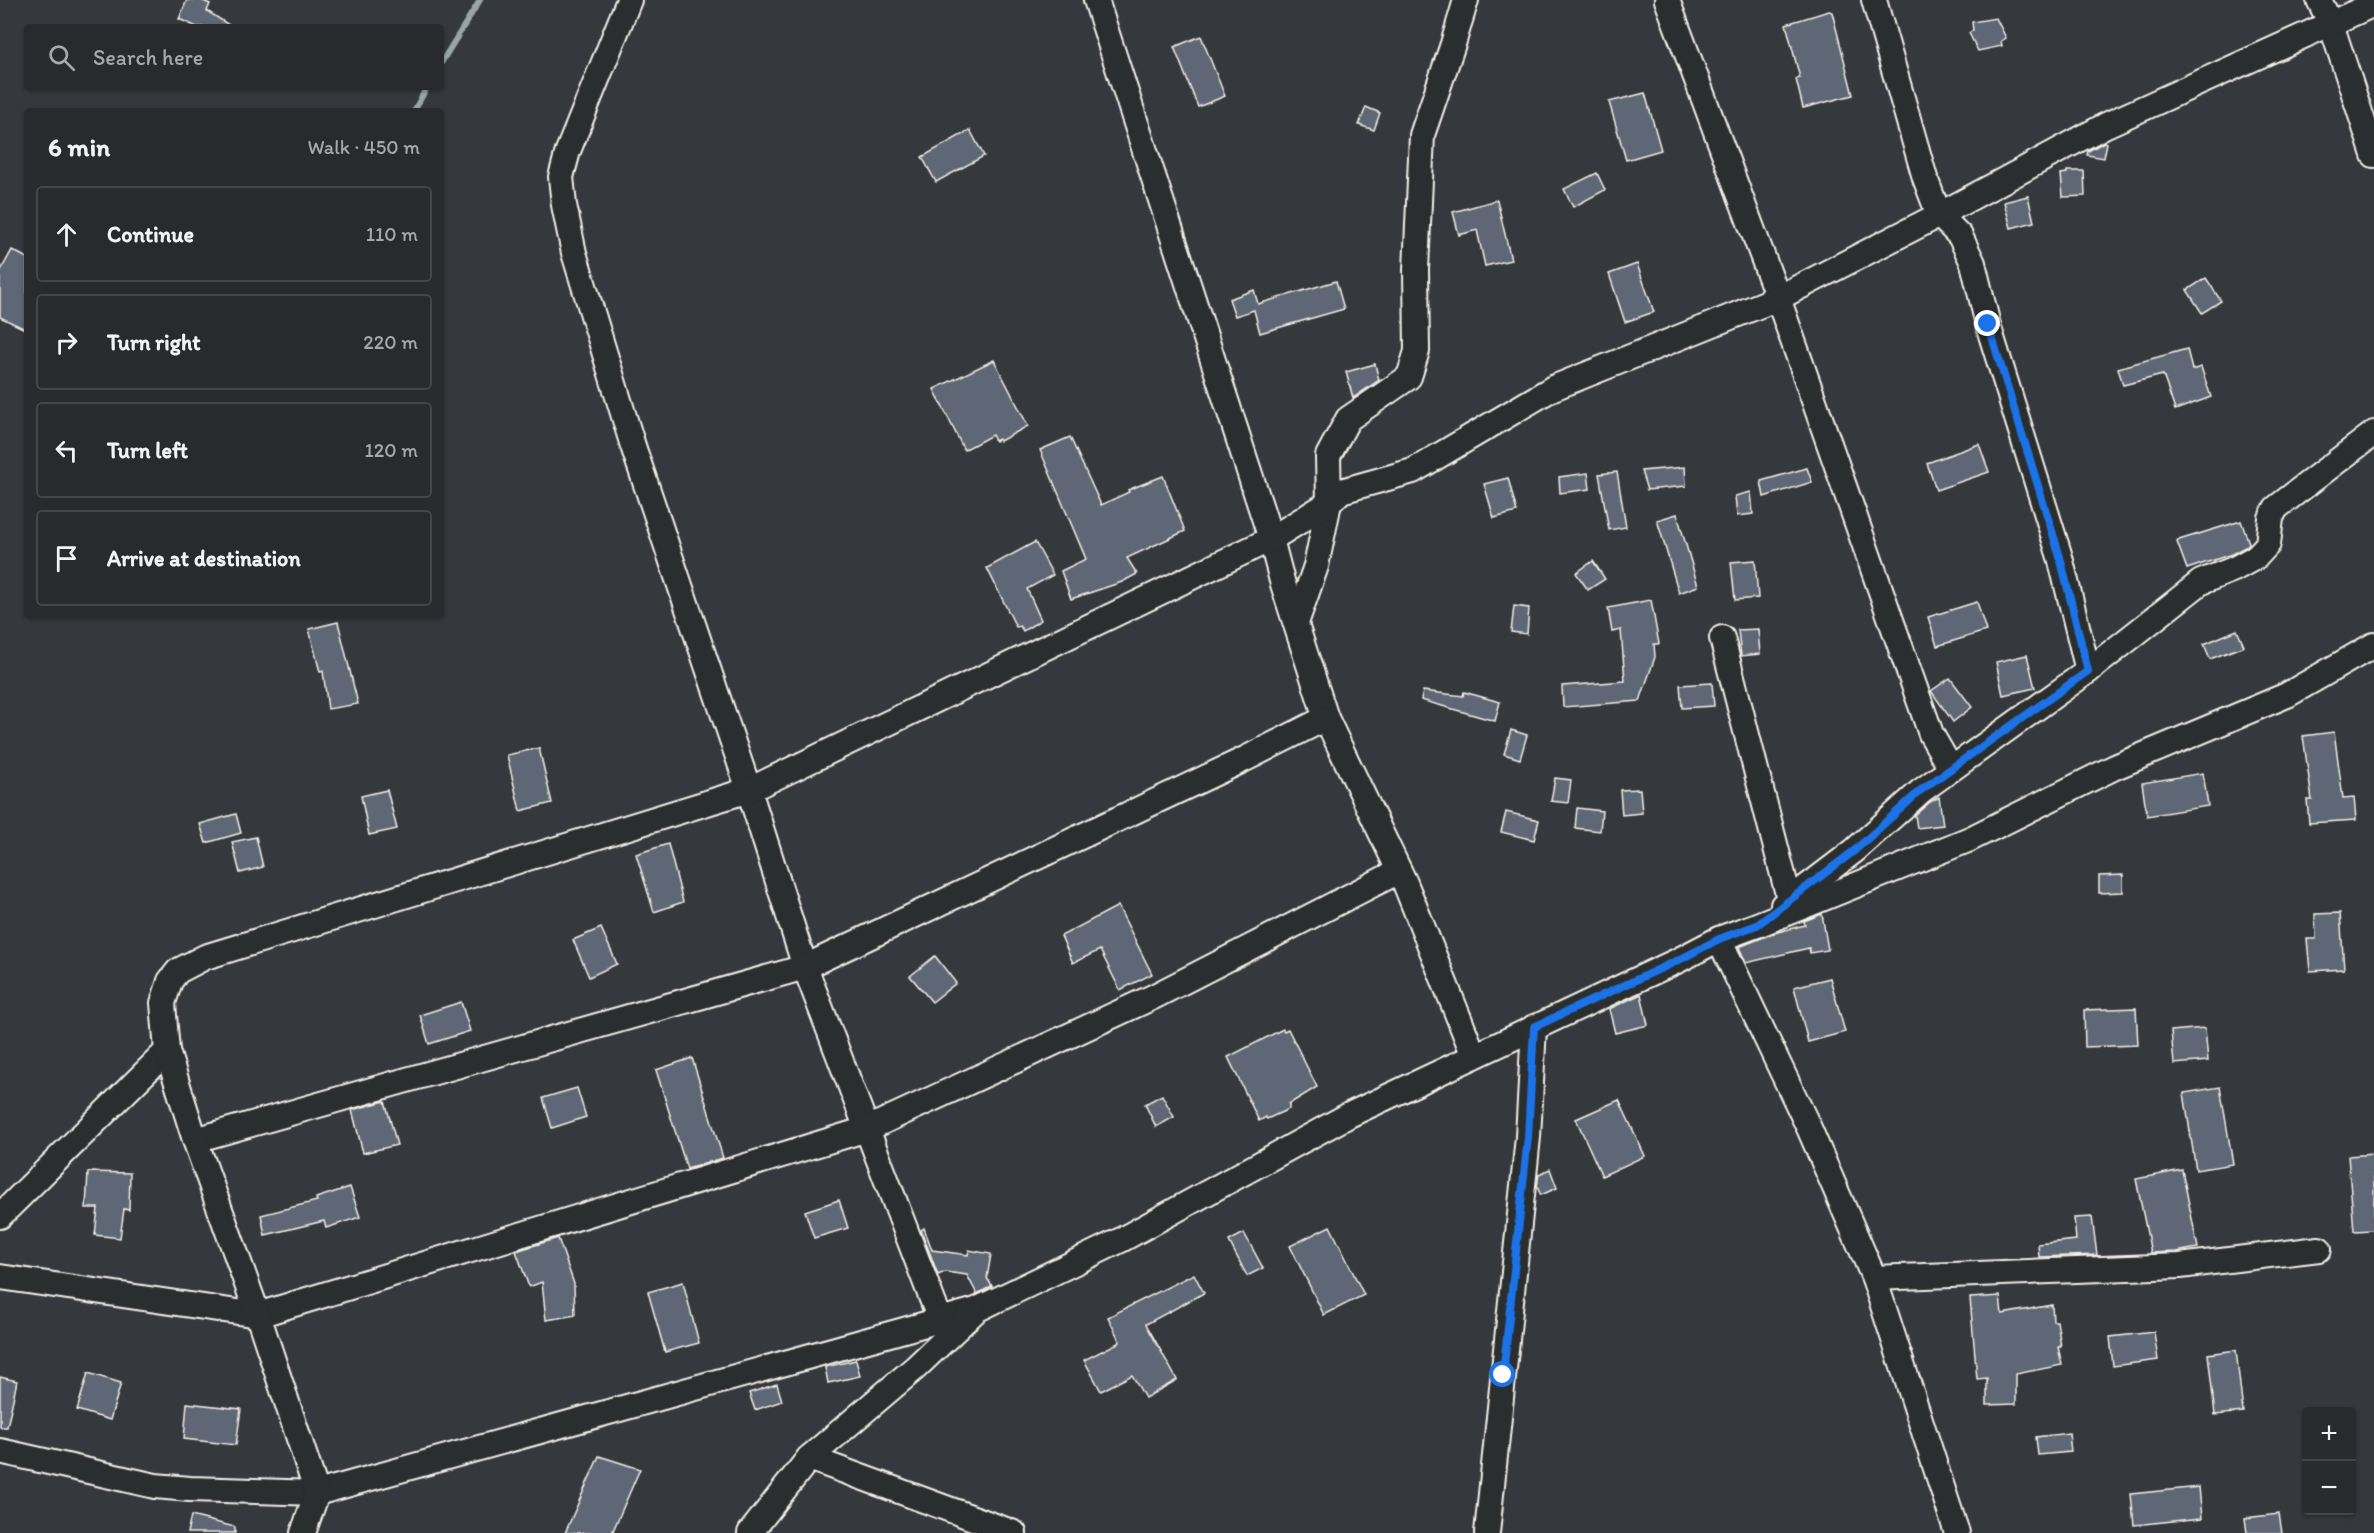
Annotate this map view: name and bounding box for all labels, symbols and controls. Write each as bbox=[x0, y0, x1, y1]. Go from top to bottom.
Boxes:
search box bbox=[24, 24, 444, 90]
icon: search bbox=[45, 41, 78, 74]
text: Search here bbox=[93, 44, 203, 71]
text: 6 min bbox=[48, 131, 110, 163]
text: Walk · 450 m bbox=[307, 135, 420, 159]
icon: ahead bbox=[50, 218, 83, 251]
text: Continue bbox=[107, 221, 194, 248]
text: 110 m bbox=[366, 222, 418, 246]
route end bbox=[1974, 310, 2000, 336]
icon: right bbox=[50, 326, 83, 359]
text: Turn right bbox=[107, 329, 201, 356]
text: 220 m bbox=[363, 330, 418, 354]
icon: left bbox=[50, 434, 83, 467]
text: Turn left bbox=[107, 437, 188, 464]
text: 120 m bbox=[365, 438, 418, 462]
icon: arrive bbox=[50, 542, 83, 575]
text: Arrive at destination bbox=[107, 545, 301, 572]
route start bbox=[1489, 1361, 1515, 1387]
map controls bbox=[2302, 1407, 2356, 1515]
button: + bbox=[2302, 1407, 2356, 1461]
button: − bbox=[2302, 1461, 2356, 1515]

